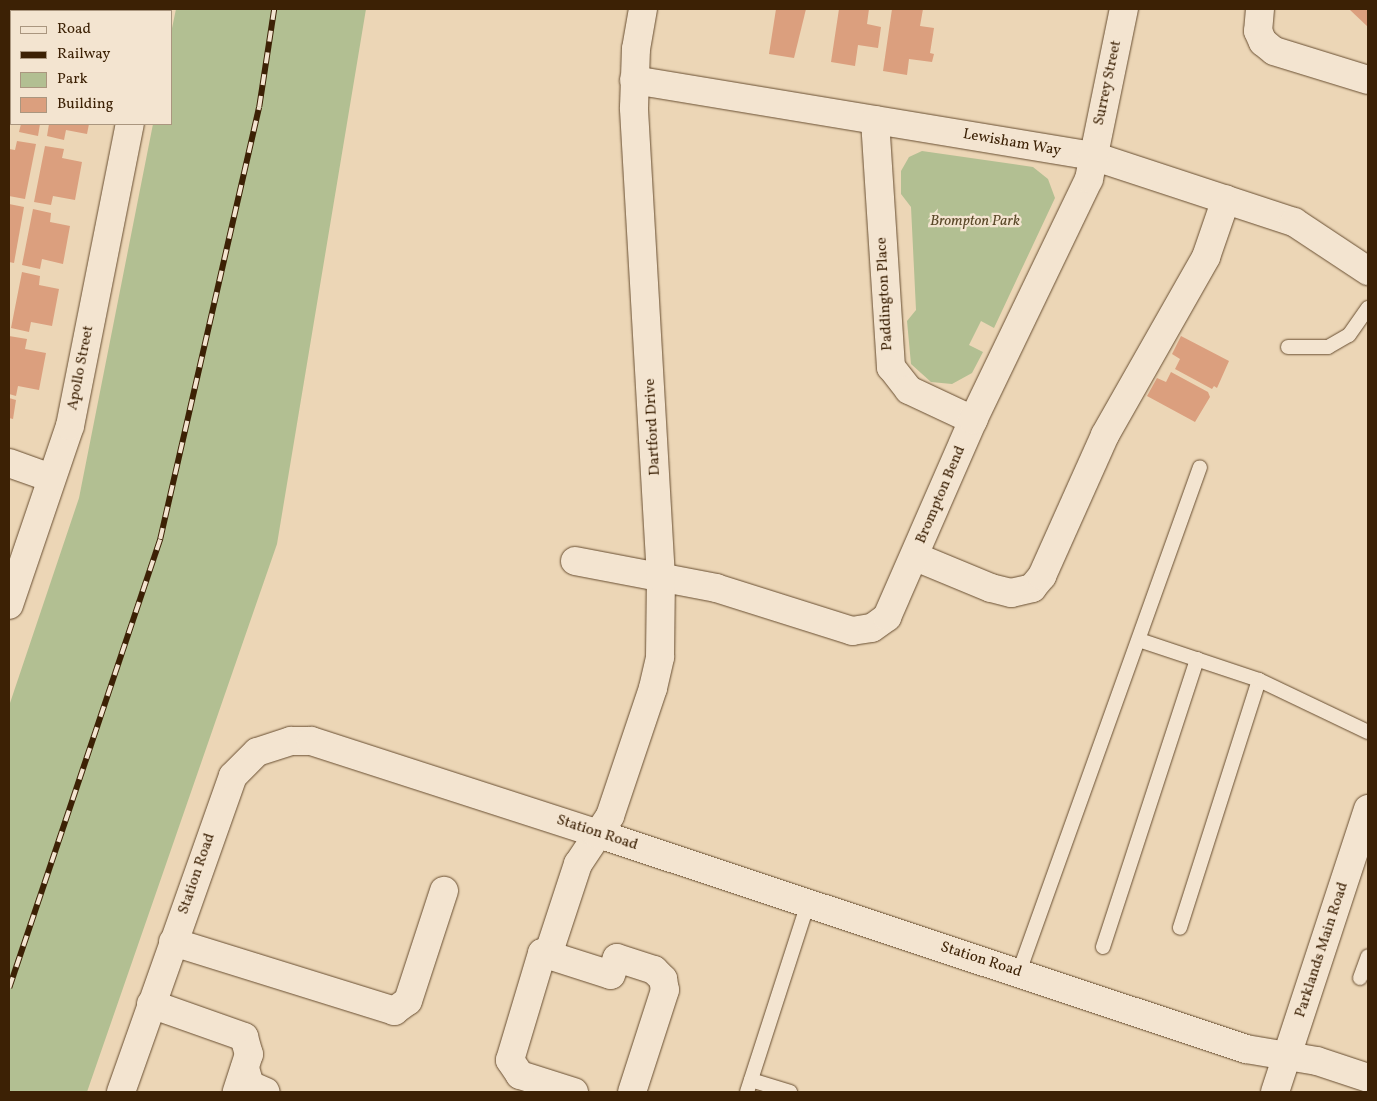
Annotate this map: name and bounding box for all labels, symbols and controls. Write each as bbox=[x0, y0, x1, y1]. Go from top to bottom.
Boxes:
legend bbox=[10, 10, 172, 125]
text: Road bbox=[57, 19, 91, 40]
street label: Surrey Street bbox=[1090, 39, 1126, 127]
text: Railway bbox=[57, 44, 110, 65]
text: Park bbox=[57, 69, 88, 90]
text: Building bbox=[57, 94, 113, 115]
street label: Lewisham Way bbox=[961, 125, 1063, 161]
park label: Brompton Park bbox=[930, 213, 1020, 231]
street label: Paddington Place bbox=[873, 237, 897, 351]
street label: Apollo Street bbox=[64, 324, 98, 412]
street label: Dartford Drive bbox=[641, 378, 665, 476]
street label: Brompton Bend bbox=[912, 443, 970, 547]
street label: Station Road bbox=[554, 811, 640, 855]
street label: Station Road bbox=[175, 831, 219, 917]
street label: Parklands Main Road bbox=[1292, 880, 1352, 1020]
street label: Station Road bbox=[938, 938, 1024, 982]

